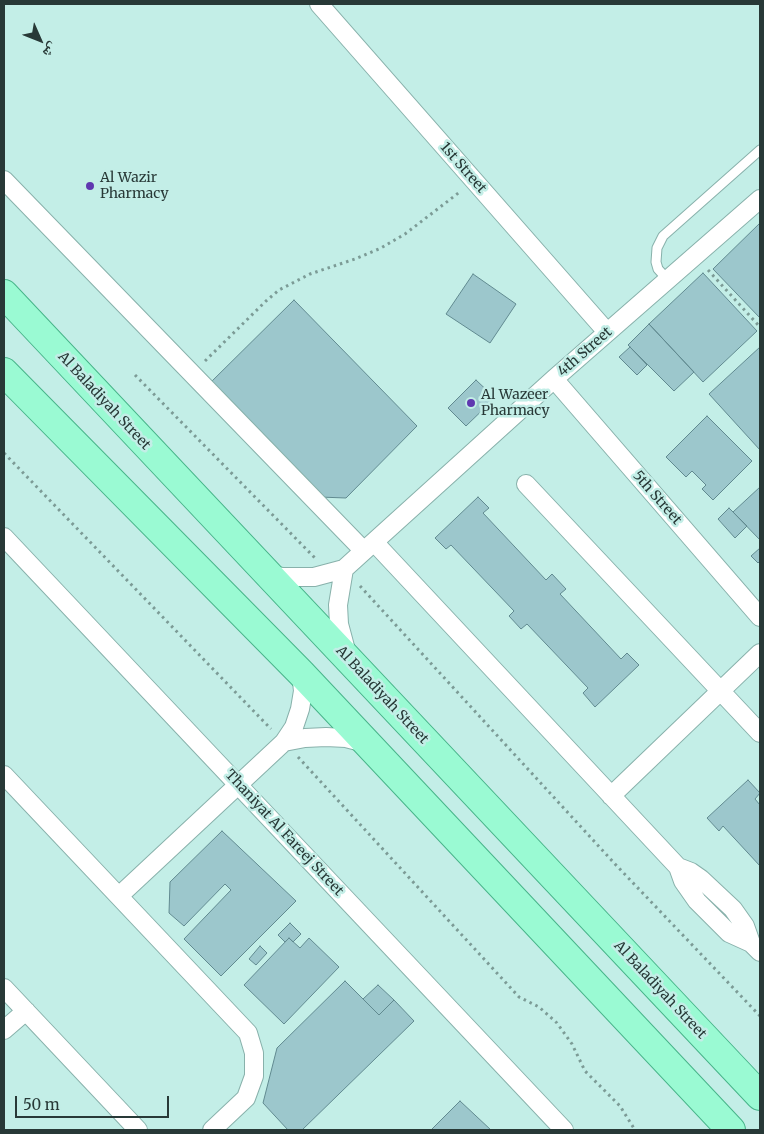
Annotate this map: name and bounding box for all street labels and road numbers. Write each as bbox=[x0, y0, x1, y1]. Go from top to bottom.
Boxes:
street label: 1st Street bbox=[436, 139, 490, 197]
street label: 4th Street bbox=[554, 324, 616, 380]
street label: Al Baladiyah Street bbox=[54, 349, 154, 453]
street label: 5th Street bbox=[629, 468, 685, 528]
street label: Al Baladiyah Street bbox=[332, 643, 432, 747]
street label: Thaniyat Al Fareej Street bbox=[221, 767, 347, 899]
street label: Al Baladiyah Street bbox=[610, 938, 710, 1042]

